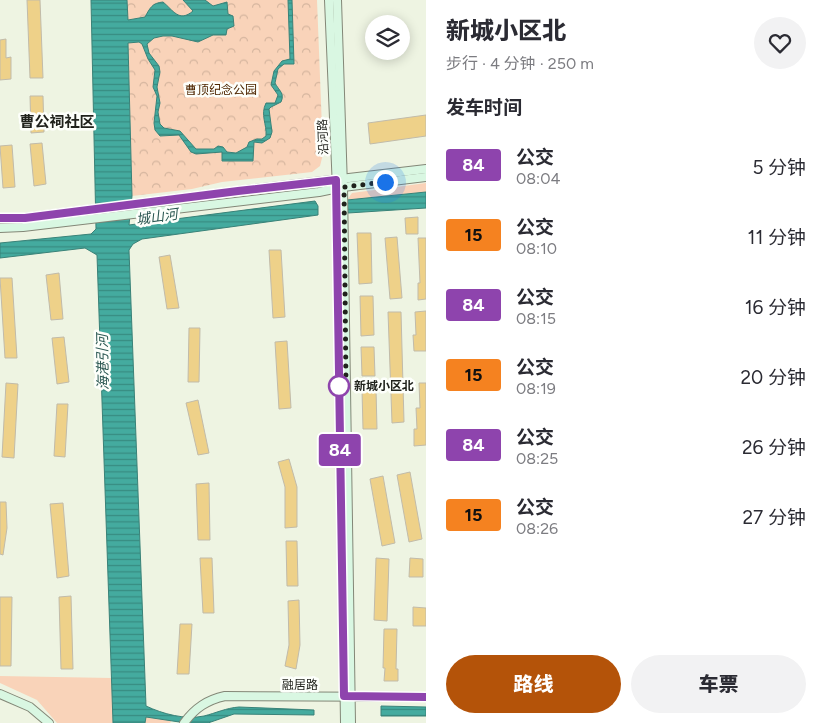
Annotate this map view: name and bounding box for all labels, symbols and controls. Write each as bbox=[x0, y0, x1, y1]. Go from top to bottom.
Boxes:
map controls bbox=[365, 15, 410, 60]
button: layers bbox=[365, 15, 410, 60]
text: 新城小区北 bbox=[446, 16, 566, 45]
button: heart bbox=[754, 17, 806, 69]
text: 步行 · 4 分钟 · 250 m bbox=[446, 54, 594, 73]
park label: 曹顶纪念公园 bbox=[185, 83, 257, 97]
text: 发车时间 bbox=[446, 96, 522, 119]
district label: 曹公祠社区 bbox=[19, 113, 95, 131]
street label: 沿河路 bbox=[315, 119, 331, 155]
text: 公交 bbox=[516, 146, 554, 169]
text: 84 bbox=[462, 154, 485, 176]
text: 5 分钟 bbox=[752, 156, 806, 179]
text: 08:04 bbox=[516, 169, 560, 188]
your location bbox=[373, 170, 398, 195]
water label: 城山河 bbox=[135, 205, 182, 228]
text: 公交 bbox=[516, 216, 554, 239]
text: 15 bbox=[464, 224, 483, 246]
text: 11 分钟 bbox=[748, 226, 806, 249]
text: 08:10 bbox=[516, 239, 557, 258]
text: 公交 bbox=[516, 286, 554, 309]
text: 84 bbox=[462, 294, 485, 316]
text: 16 分钟 bbox=[745, 296, 806, 319]
text: 08:15 bbox=[516, 309, 556, 328]
water label: 海港引河 bbox=[94, 331, 112, 390]
text: 公交 bbox=[516, 356, 554, 379]
text: 15 bbox=[464, 364, 483, 386]
text: 20 分钟 bbox=[741, 366, 806, 389]
marker: 新城小区北 bbox=[328, 375, 350, 397]
place label: 新城小区北 bbox=[354, 379, 414, 393]
text: 08:19 bbox=[516, 379, 556, 398]
text: 公交 bbox=[516, 426, 554, 449]
line badge: 84 bbox=[318, 434, 362, 466]
text: 84 bbox=[462, 434, 485, 456]
text: 26 分钟 bbox=[742, 436, 806, 459]
text: 84 bbox=[329, 439, 351, 461]
text: 08:25 bbox=[516, 449, 558, 468]
text: 公交 bbox=[516, 496, 554, 519]
text: 15 bbox=[464, 504, 483, 526]
text: 27 分钟 bbox=[742, 506, 806, 529]
text: 08:26 bbox=[516, 519, 558, 538]
button: 路线 bbox=[446, 655, 621, 713]
button: 车票 bbox=[631, 655, 806, 713]
street label: 融居路 bbox=[282, 678, 318, 692]

